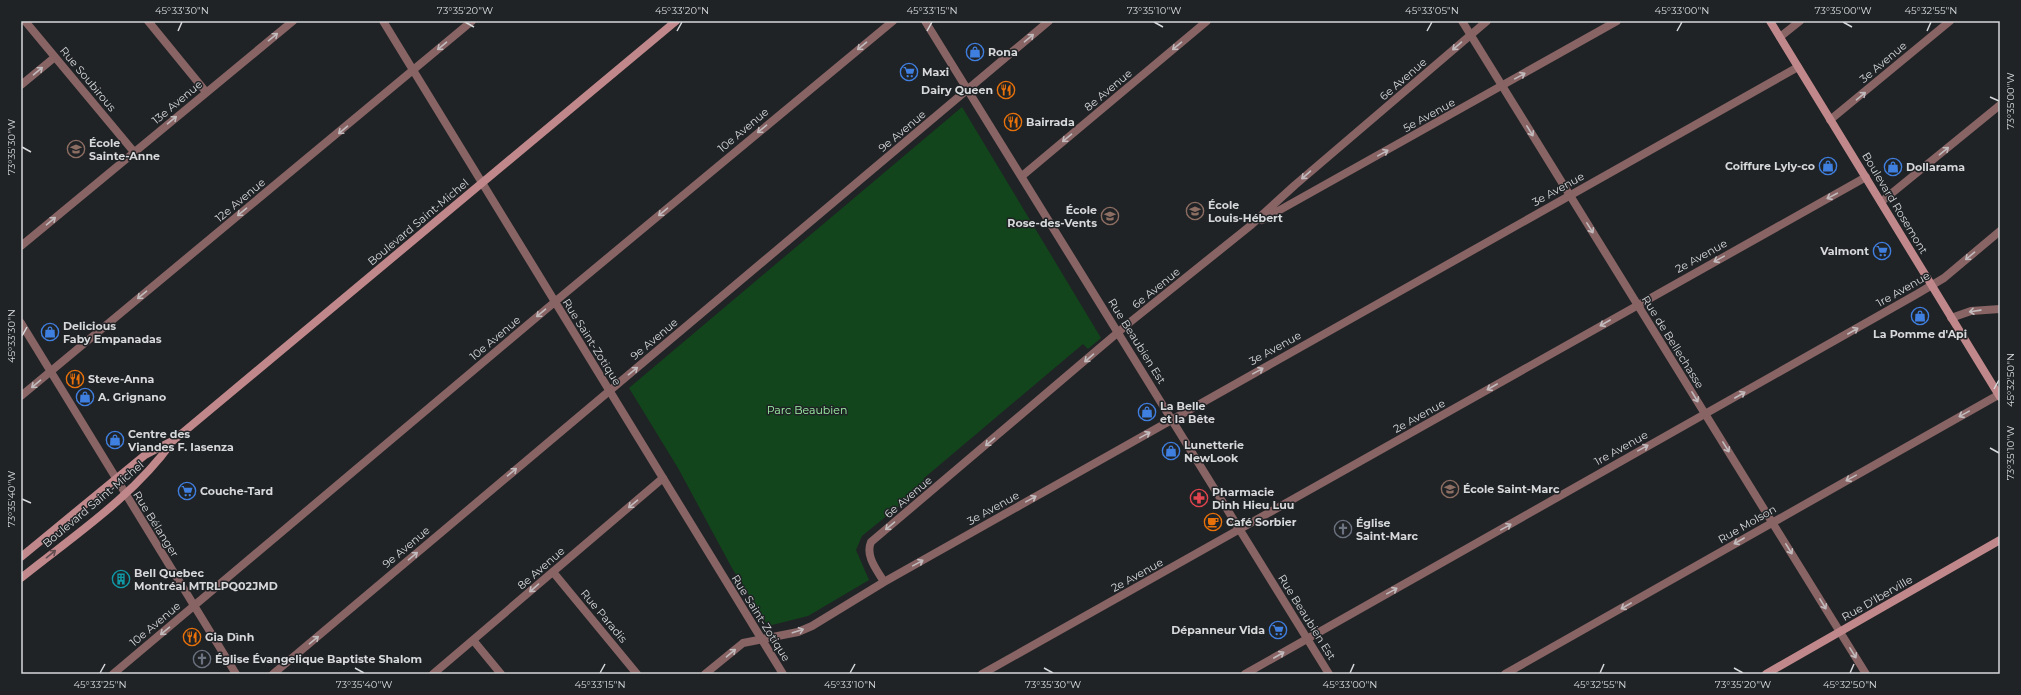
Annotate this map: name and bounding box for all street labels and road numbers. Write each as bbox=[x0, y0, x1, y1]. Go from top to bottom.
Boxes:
street label: 3e Avenue bbox=[1857, 38, 1910, 86]
street label: Rue Soubirous bbox=[57, 44, 120, 115]
street label: 6e Avenue bbox=[1377, 55, 1430, 103]
street label: 8e Avenue bbox=[1081, 66, 1135, 114]
street label: 13e Avenue bbox=[149, 77, 205, 127]
street label: 5e Avenue bbox=[1401, 95, 1458, 135]
street label: 10e Avenue bbox=[715, 104, 772, 155]
street label: 9e Avenue bbox=[875, 107, 929, 155]
street label: Boulevard Rosemont bbox=[1859, 150, 1931, 257]
street label: 3e Avenue bbox=[1530, 169, 1587, 209]
street label: 12e Avenue bbox=[212, 175, 268, 225]
street label: Boulevard Saint-Michel bbox=[365, 176, 471, 268]
street label: 2e Avenue bbox=[1673, 236, 1730, 276]
street label: 6e Avenue bbox=[1129, 264, 1183, 312]
street label: 1re Avenue bbox=[1874, 268, 1932, 310]
street label: Rue de Bellechasse bbox=[1639, 293, 1707, 391]
street label: Rue Saint-Zotique bbox=[560, 296, 625, 388]
street label: Rue Beaubien Est bbox=[1105, 296, 1169, 387]
street label: 10e Avenue bbox=[467, 312, 524, 363]
street label: 9e Avenue bbox=[627, 315, 681, 363]
street label: 3e Avenue bbox=[1247, 328, 1304, 368]
street label: 2e Avenue bbox=[1391, 396, 1448, 436]
street label: 1re Avenue bbox=[1592, 427, 1651, 468]
street label: Boulevard Saint-Michel bbox=[40, 458, 146, 550]
street label: 6e Avenue bbox=[881, 473, 935, 521]
street label: Rue Bélanger bbox=[130, 488, 182, 560]
street label: 3e Avenue bbox=[965, 488, 1022, 528]
street label: Rue Molson bbox=[1715, 502, 1779, 546]
street label: 9e Avenue bbox=[379, 523, 433, 571]
street label: 8e Avenue bbox=[514, 543, 568, 592]
street label: 2e Avenue bbox=[1109, 555, 1166, 595]
street label: Rue Saint-Zotique bbox=[729, 572, 794, 664]
street label: Rue Beaubien Est bbox=[1275, 572, 1339, 663]
street label: Rue D'Iberville bbox=[1839, 572, 1915, 624]
street label: Rue Paradis bbox=[578, 586, 631, 646]
street label: 10e Avenue bbox=[127, 598, 184, 649]

